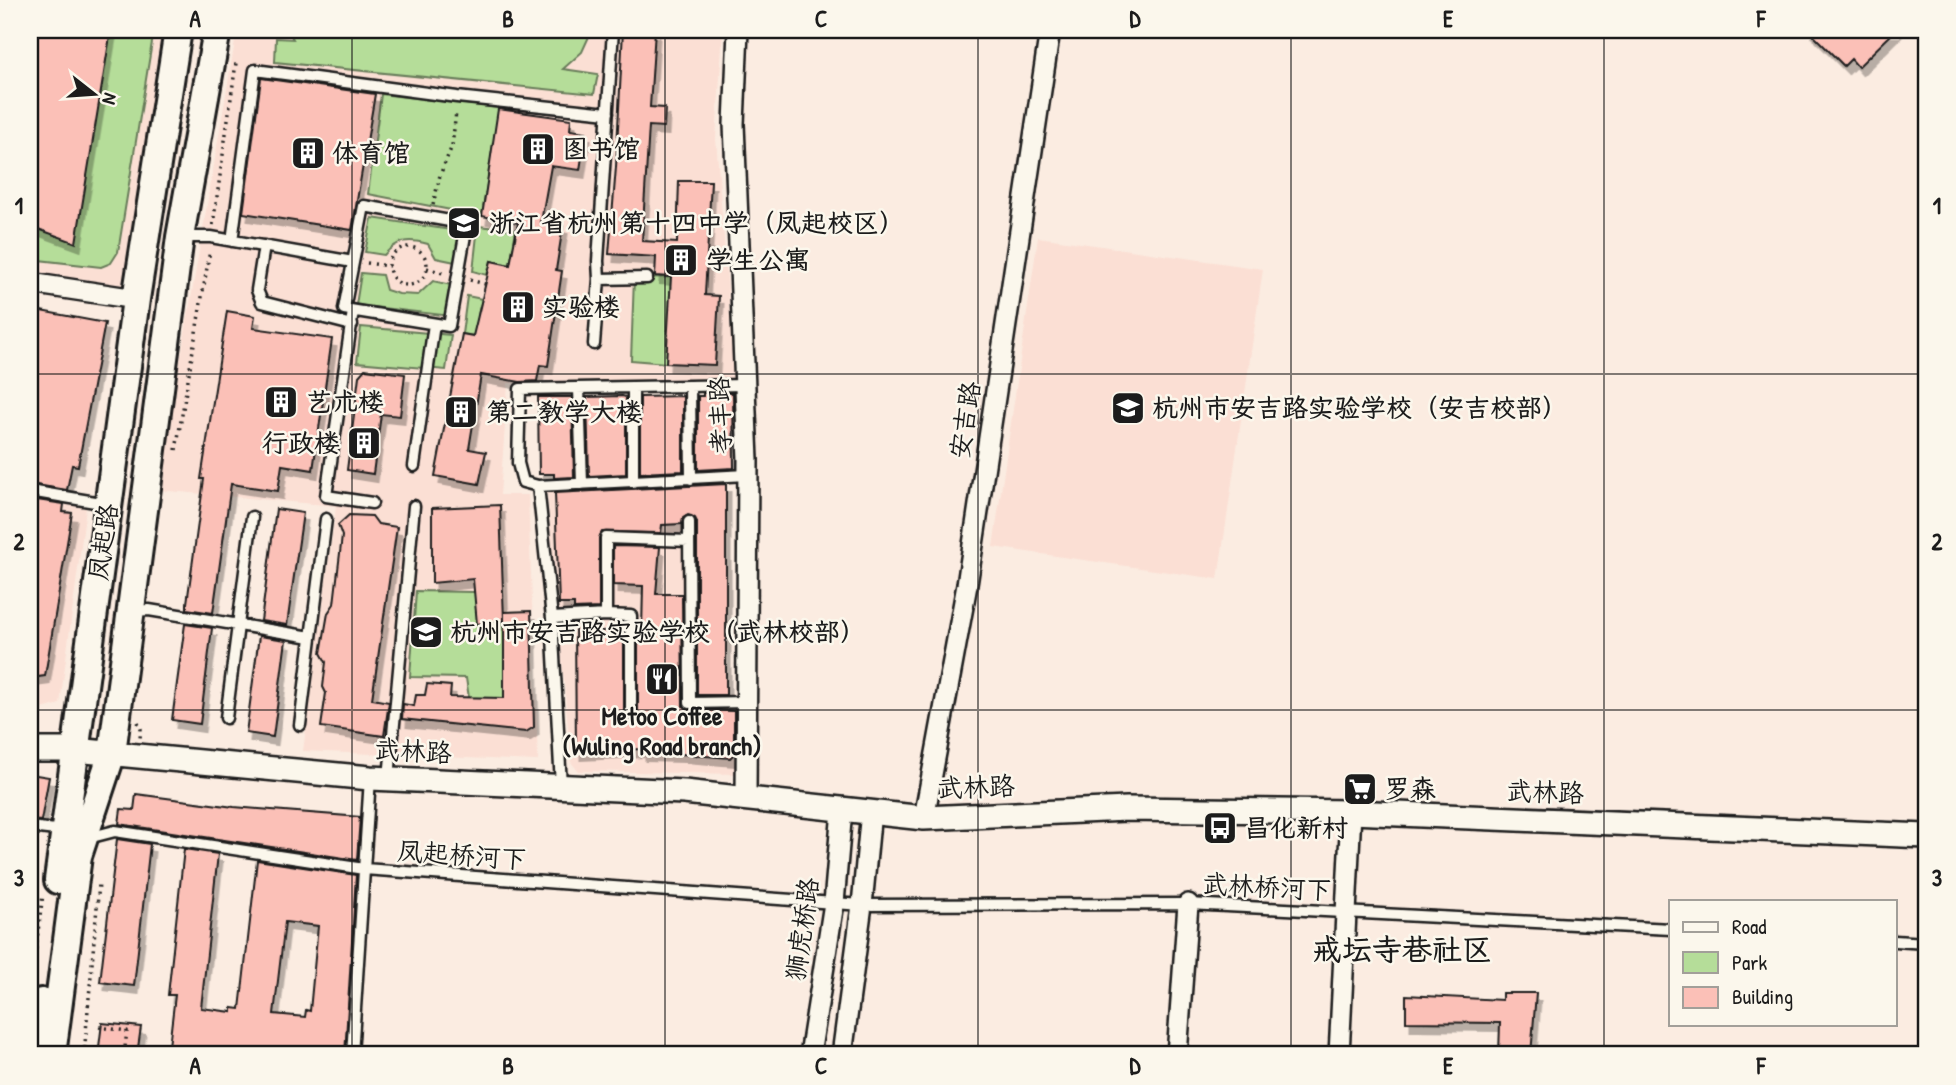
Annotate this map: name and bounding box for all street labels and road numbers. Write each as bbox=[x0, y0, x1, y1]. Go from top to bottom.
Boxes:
street label: 孝丰路 bbox=[701, 375, 738, 455]
street label: 安吉路 bbox=[941, 379, 988, 461]
street label: 凤起路 bbox=[80, 501, 125, 583]
street label: 武林路 bbox=[373, 731, 453, 770]
street label: 武林路 bbox=[936, 768, 1016, 805]
street label: 武林路 bbox=[1505, 773, 1585, 810]
street label: 凤起桥河下 bbox=[396, 833, 528, 876]
street label: 武林桥河下 bbox=[1201, 866, 1333, 907]
street label: 狮虎桥路 bbox=[777, 875, 826, 983]

